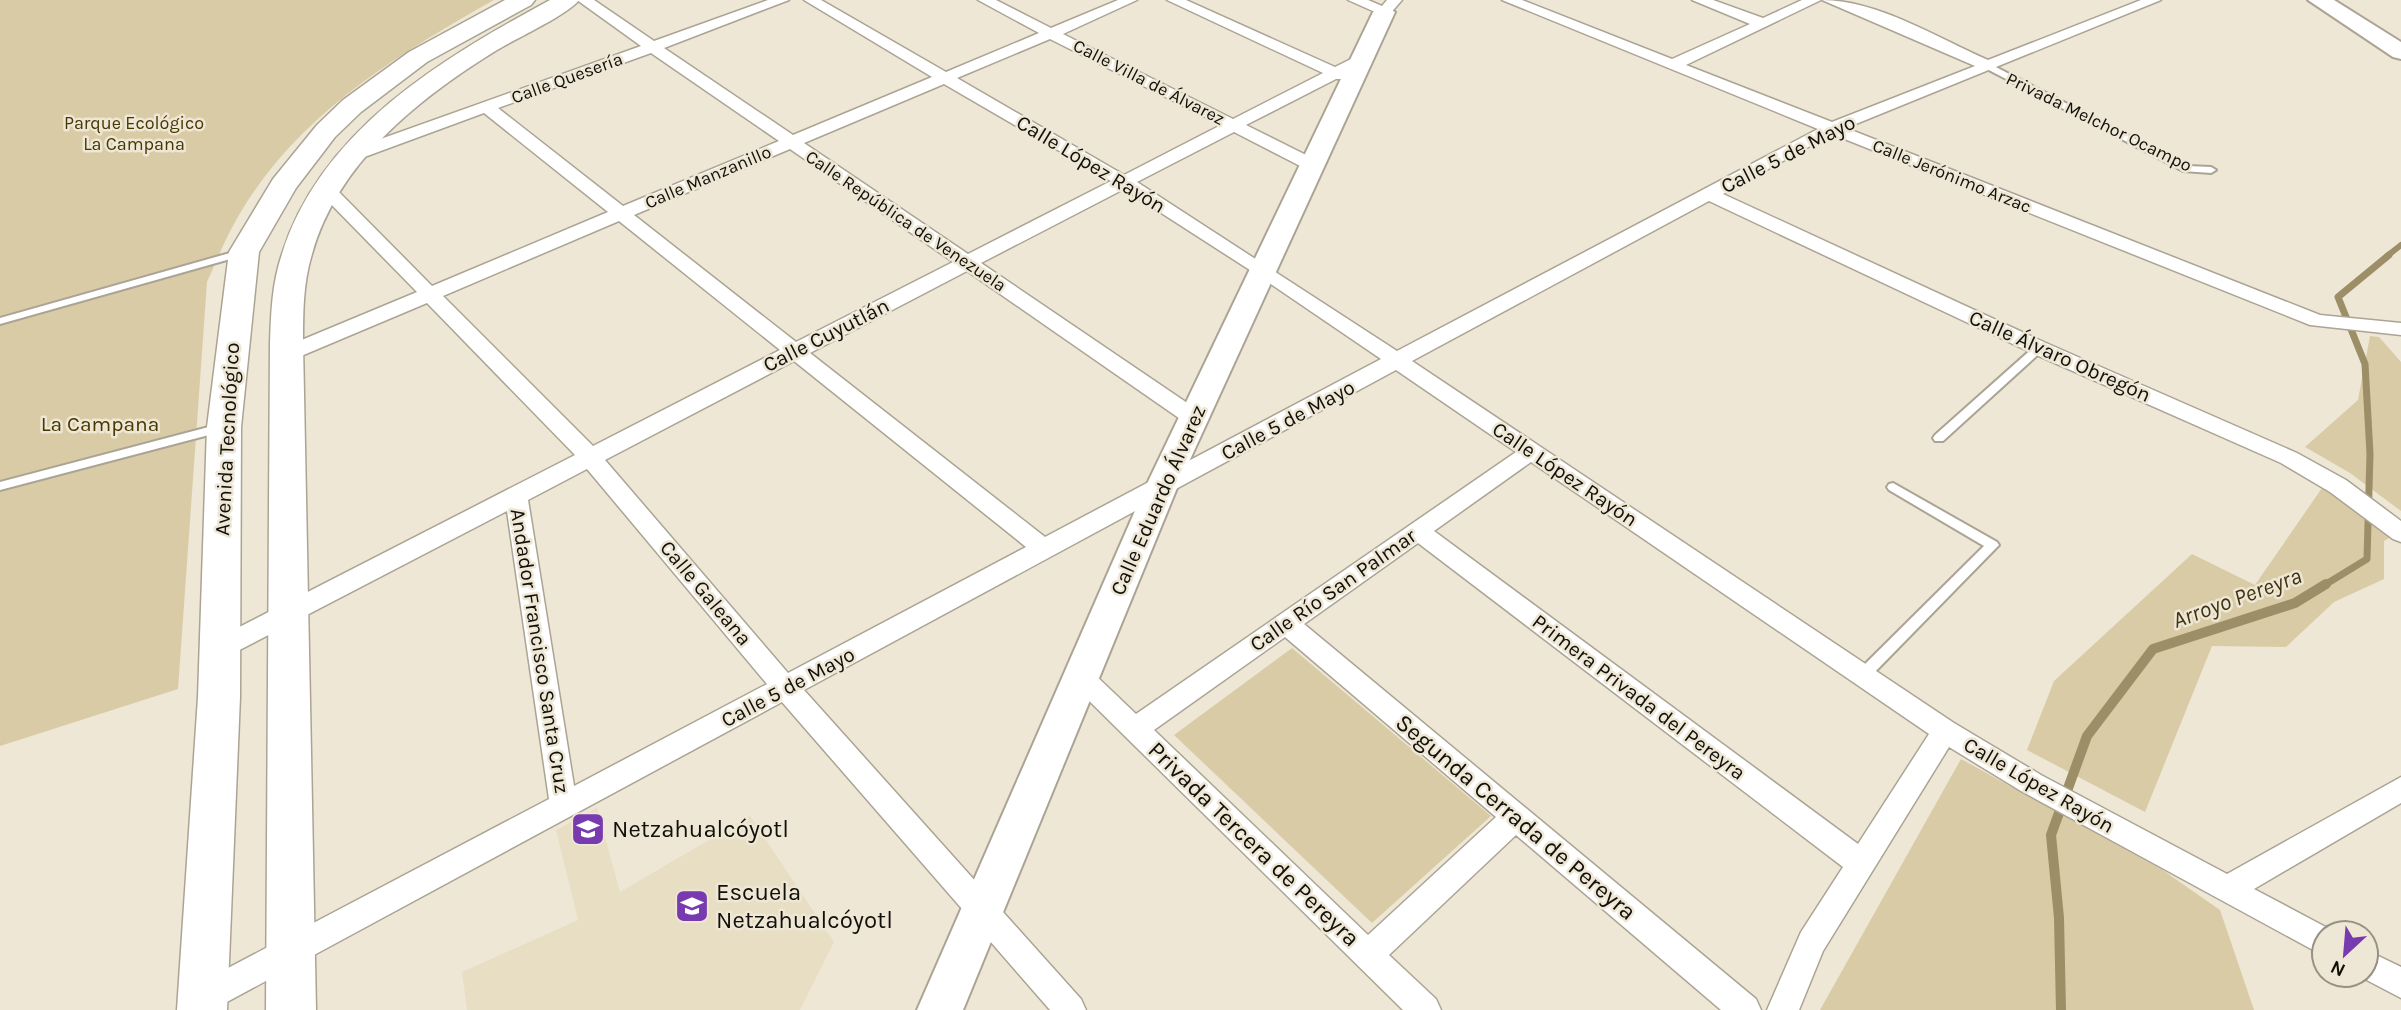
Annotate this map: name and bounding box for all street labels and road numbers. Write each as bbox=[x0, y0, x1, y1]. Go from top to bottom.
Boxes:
street label: Calle Villa de Álvarez bbox=[1070, 33, 1229, 130]
street label: Calle Quesería bbox=[508, 48, 626, 108]
street label: Privada Melchor Ocampo bbox=[2003, 67, 2195, 177]
street label: Calle López Rayón bbox=[1012, 110, 1170, 218]
street label: Calle 5 de Mayo bbox=[1717, 110, 1859, 198]
street label: Calle Jerónimo Arzac bbox=[1869, 134, 2035, 218]
street label: Calle Manzanillo bbox=[641, 140, 775, 214]
street label: Calle República de Venezuela bbox=[801, 145, 1011, 297]
street label: Calle Cuyutlán bbox=[759, 293, 893, 377]
street label: Calle Álvaro Obregón bbox=[1965, 305, 2155, 407]
street label: Avenida Tecnológico bbox=[210, 342, 244, 536]
street label: Calle 5 de Mayo bbox=[1217, 375, 1359, 465]
street label: Calle Eduardo Álvarez bbox=[1105, 401, 1211, 599]
street label: Calle López Rayón bbox=[1488, 417, 1642, 531]
street label: Andador Francisco Santa Cruz bbox=[506, 507, 574, 795]
street label: Calle Río San Palmar bbox=[1245, 523, 1421, 656]
street label: Calle Galeana bbox=[655, 536, 757, 650]
street label: Primera Privada del Pereyra bbox=[1528, 609, 1750, 785]
street label: Calle 5 de Mayo bbox=[717, 642, 859, 732]
street label: Segunda Cerrada de Pereyra bbox=[1390, 708, 1642, 926]
street label: Calle López Rayón bbox=[1960, 732, 2118, 838]
street label: Privada Tercera de Pereyra bbox=[1143, 736, 1365, 952]

